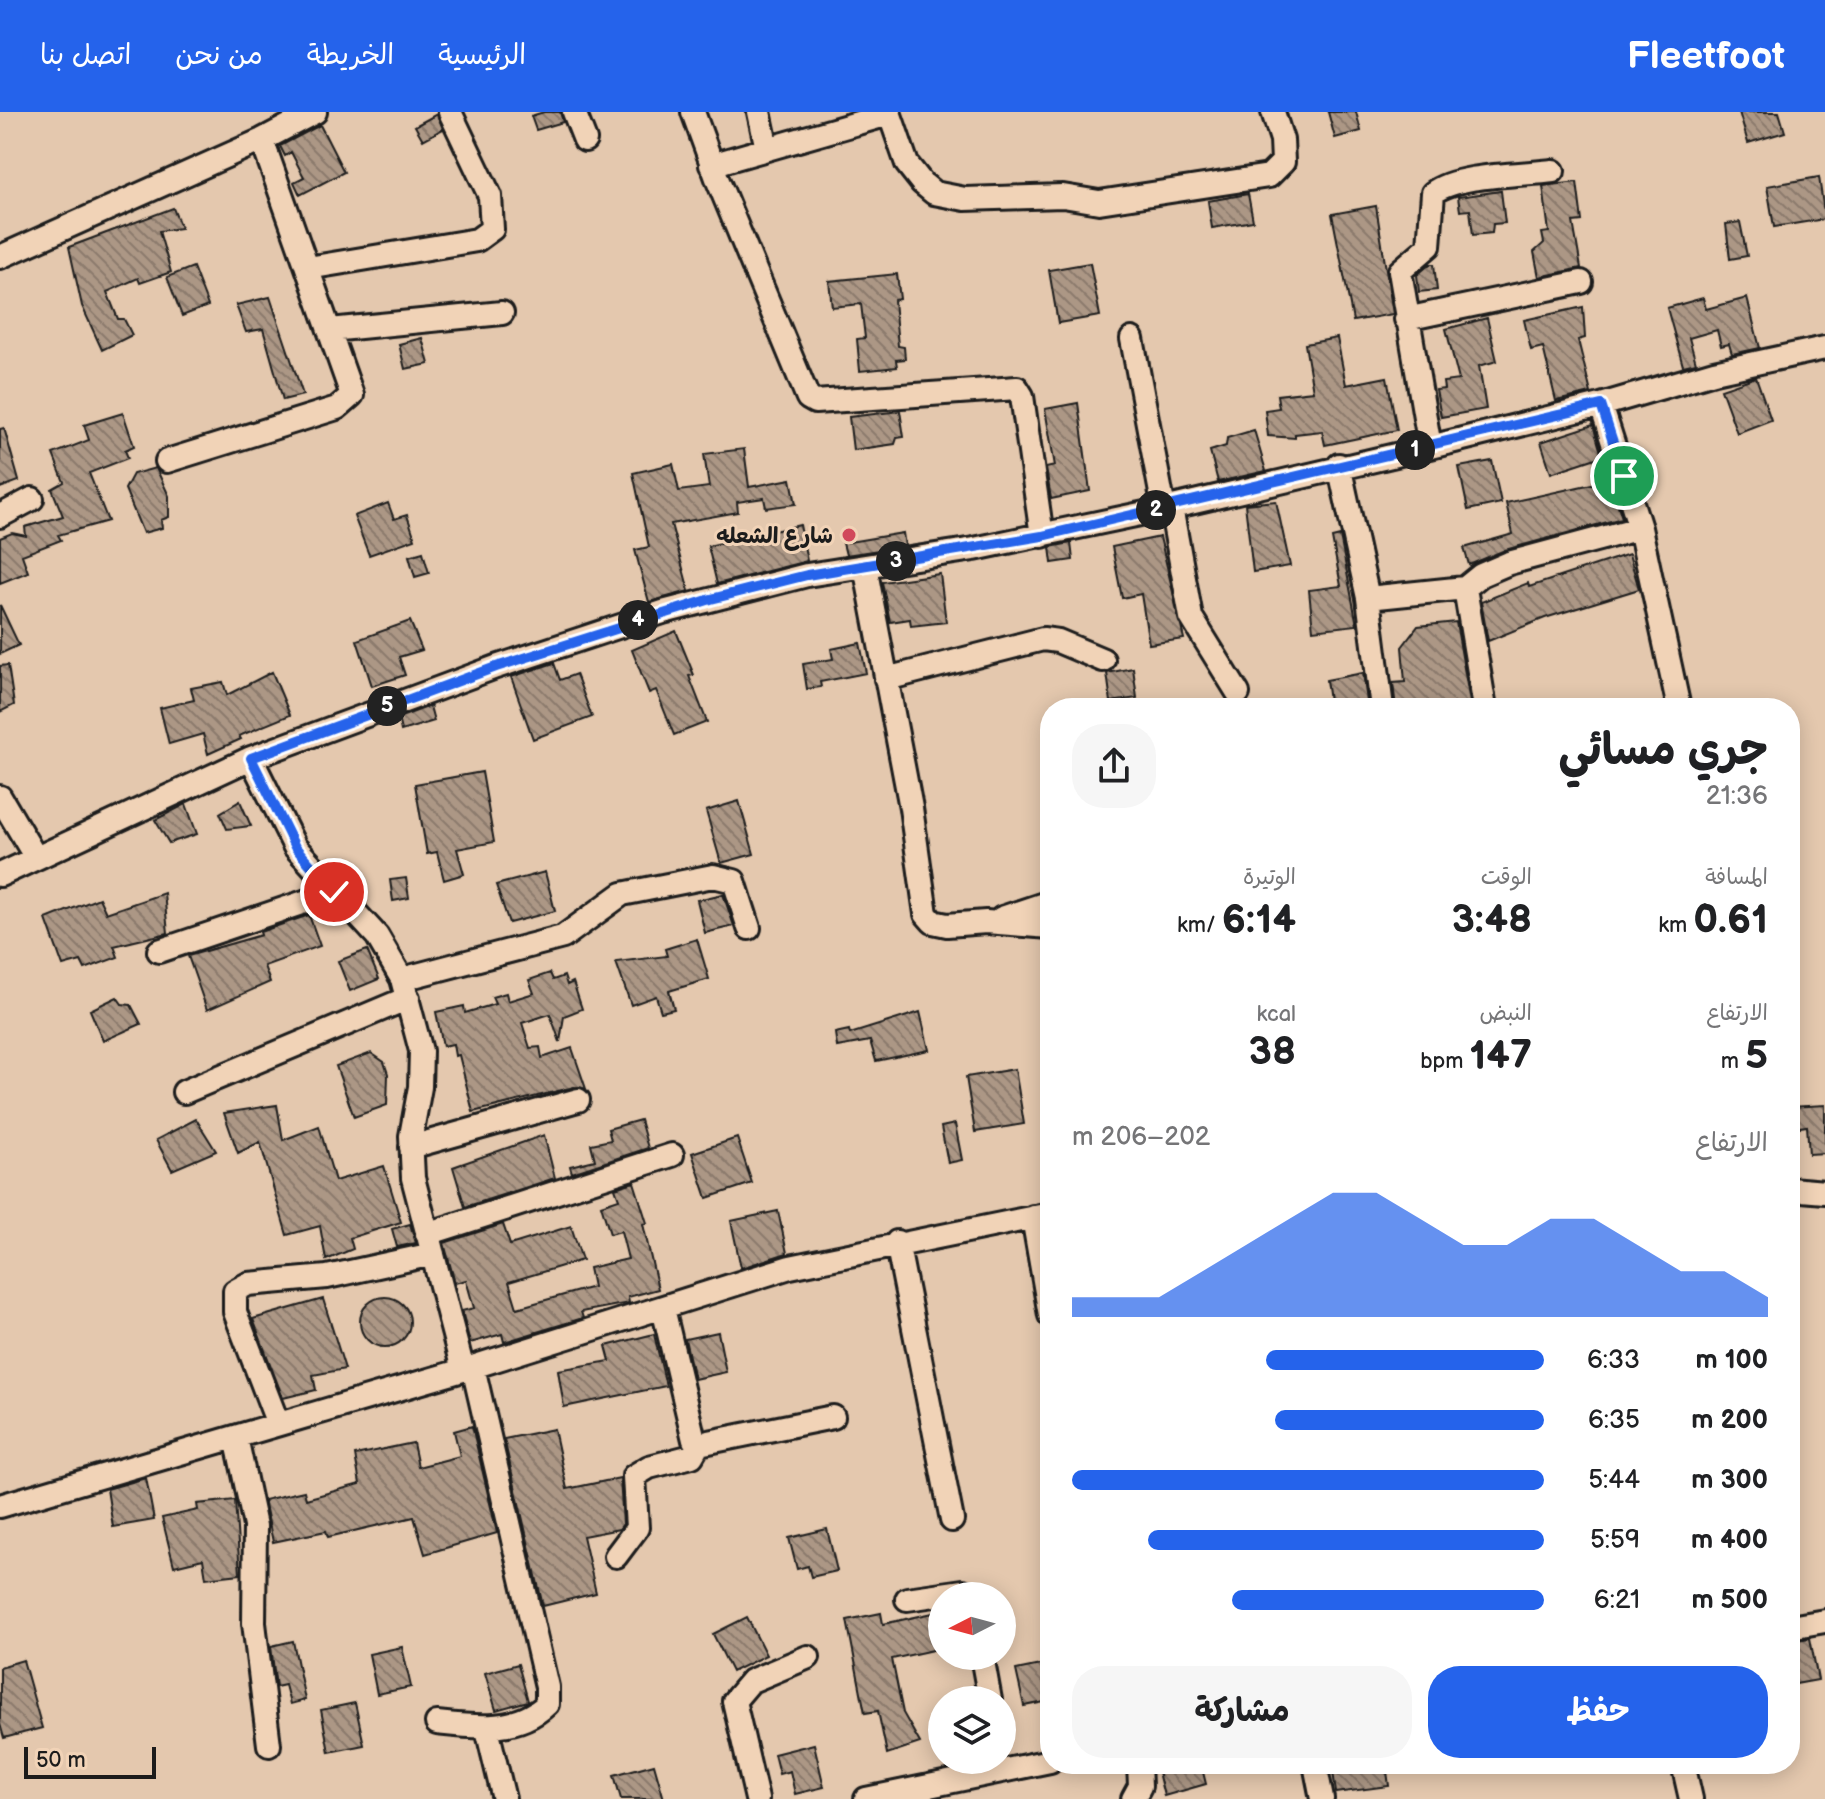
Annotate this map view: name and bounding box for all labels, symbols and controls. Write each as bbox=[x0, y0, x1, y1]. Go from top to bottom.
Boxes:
text: Fleetfoot bbox=[1627, 34, 1785, 79]
text: اتصل بنا bbox=[40, 39, 131, 72]
text: من نحن bbox=[175, 39, 263, 72]
text: الخريطة bbox=[307, 39, 394, 72]
text: الرئيسية bbox=[438, 39, 526, 72]
pin: 1 bbox=[1395, 430, 1435, 470]
text: 1 bbox=[1410, 436, 1420, 463]
pin bbox=[1590, 442, 1658, 510]
icon: arrive bbox=[1602, 454, 1646, 498]
pin: 2 bbox=[1136, 490, 1176, 530]
text: 2 bbox=[1149, 496, 1163, 523]
place label: شارع الشعله bbox=[716, 523, 833, 551]
marker: شارع الشعله bbox=[840, 526, 858, 544]
pin: 3 bbox=[876, 541, 916, 581]
text: 3 bbox=[890, 547, 902, 574]
pin: 4 bbox=[618, 600, 658, 640]
text: 4 bbox=[632, 606, 644, 633]
pin: 5 bbox=[367, 686, 407, 726]
text: 5 bbox=[381, 692, 393, 719]
button: share bbox=[1072, 724, 1156, 808]
text: جري مسائي bbox=[1558, 724, 1768, 777]
text: 21:36 bbox=[1706, 781, 1768, 812]
pin bbox=[300, 858, 368, 926]
text: الوتيرة bbox=[1243, 864, 1296, 891]
text: الوقت bbox=[1481, 864, 1532, 891]
text: المسافة bbox=[1705, 864, 1768, 891]
icon: check bbox=[312, 870, 356, 914]
text: 6:14 bbox=[1222, 896, 1296, 944]
text: 3:48 bbox=[1451, 896, 1532, 944]
text: 0.61 bbox=[1693, 896, 1768, 944]
text: /km bbox=[1177, 912, 1222, 939]
text: km bbox=[1658, 912, 1693, 939]
text: النبض bbox=[1479, 1000, 1532, 1027]
text: الارتفاع bbox=[1706, 1000, 1768, 1027]
text: kcal bbox=[1257, 1001, 1296, 1028]
text: 38 bbox=[1249, 1028, 1296, 1076]
text: 147 bbox=[1470, 1032, 1532, 1080]
text: 5 bbox=[1745, 1032, 1768, 1080]
text: bpm bbox=[1420, 1048, 1470, 1075]
text: m bbox=[1721, 1048, 1745, 1075]
text: 202–206 m bbox=[1072, 1122, 1210, 1153]
text: الارتفاع bbox=[1695, 1128, 1768, 1159]
text: 6:33 bbox=[1587, 1345, 1640, 1376]
text: 100 m bbox=[1695, 1345, 1768, 1376]
text: 6:35 bbox=[1588, 1405, 1640, 1436]
text: 200 m bbox=[1691, 1405, 1768, 1436]
text: 5:44 bbox=[1588, 1465, 1640, 1496]
text: 300 m bbox=[1691, 1465, 1768, 1496]
text: 5:59 bbox=[1590, 1525, 1640, 1556]
text: 400 m bbox=[1691, 1525, 1768, 1556]
north arrow bbox=[928, 1582, 1016, 1670]
map controls bbox=[928, 1582, 1016, 1774]
text: 6:21 bbox=[1594, 1585, 1640, 1616]
text: 500 m bbox=[1691, 1585, 1768, 1616]
button: مشاركة bbox=[1072, 1666, 1412, 1758]
button: حفظ bbox=[1428, 1666, 1768, 1758]
button: layers bbox=[928, 1686, 1016, 1774]
scale bar bbox=[24, 1743, 156, 1779]
text: 50 m bbox=[36, 1747, 86, 1774]

